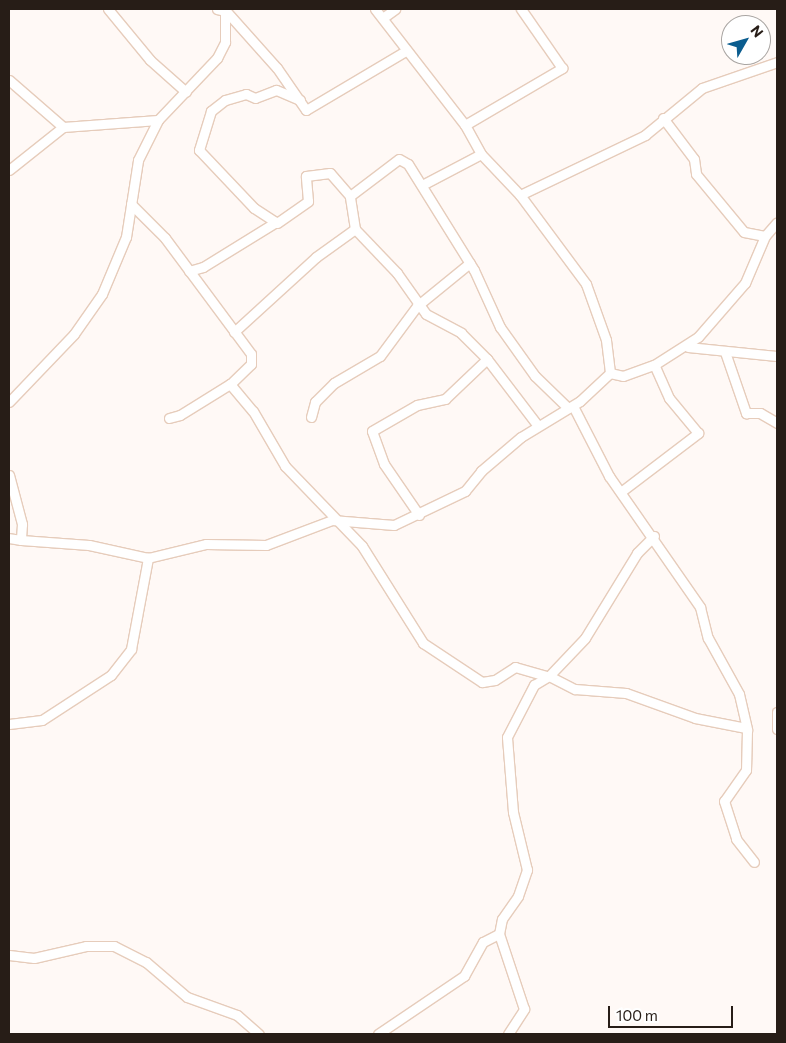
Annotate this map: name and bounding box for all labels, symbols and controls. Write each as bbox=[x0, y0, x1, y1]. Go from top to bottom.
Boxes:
north arrow bbox=[721, 15, 771, 65]
text: N bbox=[747, 22, 767, 40]
scale bar bbox=[611, 996, 736, 1028]
text: 100 m bbox=[616, 1006, 658, 1024]

